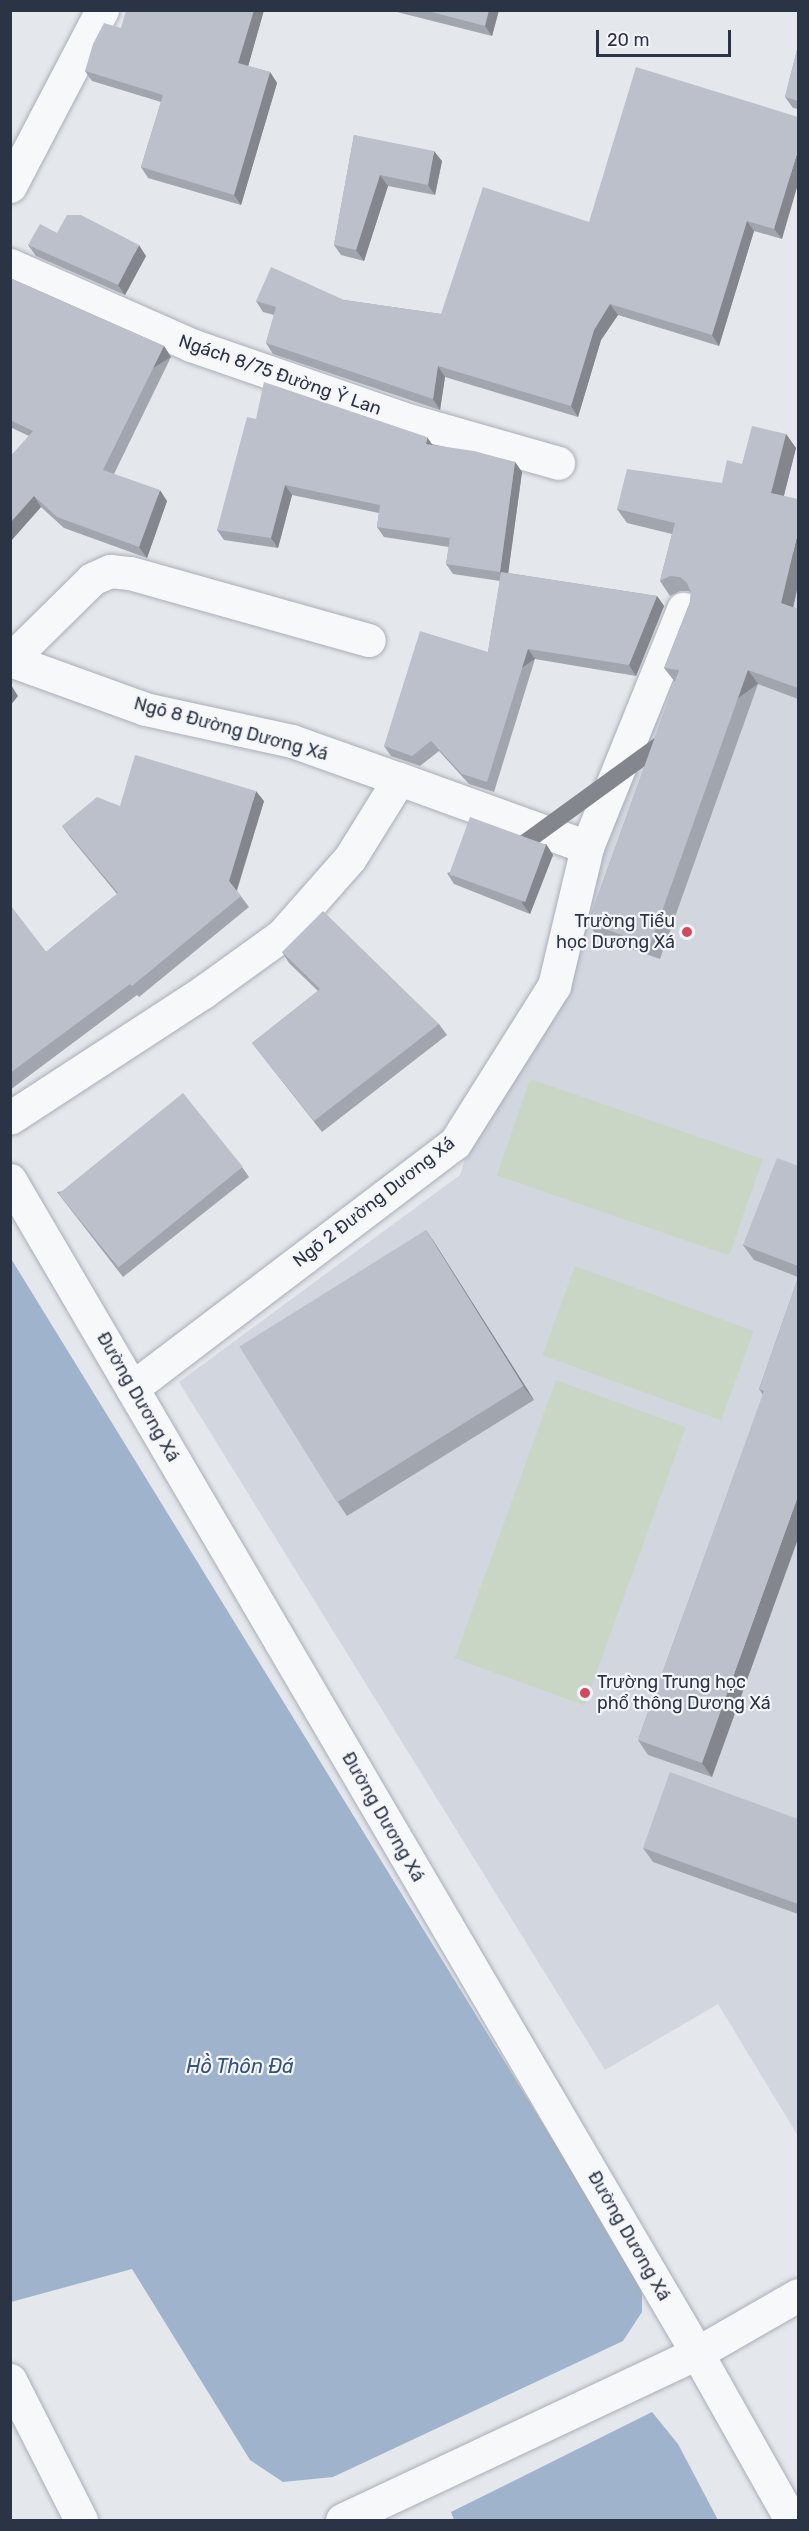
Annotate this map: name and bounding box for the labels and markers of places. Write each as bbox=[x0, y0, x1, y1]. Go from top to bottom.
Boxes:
place label: Trường Tiểu học Dương Xá bbox=[556, 911, 675, 954]
marker: Trường Tiểu học Dương Xá bbox=[680, 925, 694, 939]
place label: Trường Trung học phổ thông Dương Xá bbox=[597, 1672, 771, 1714]
marker: Trường Trung học phổ thông Dương Xá bbox=[578, 1686, 592, 1700]

